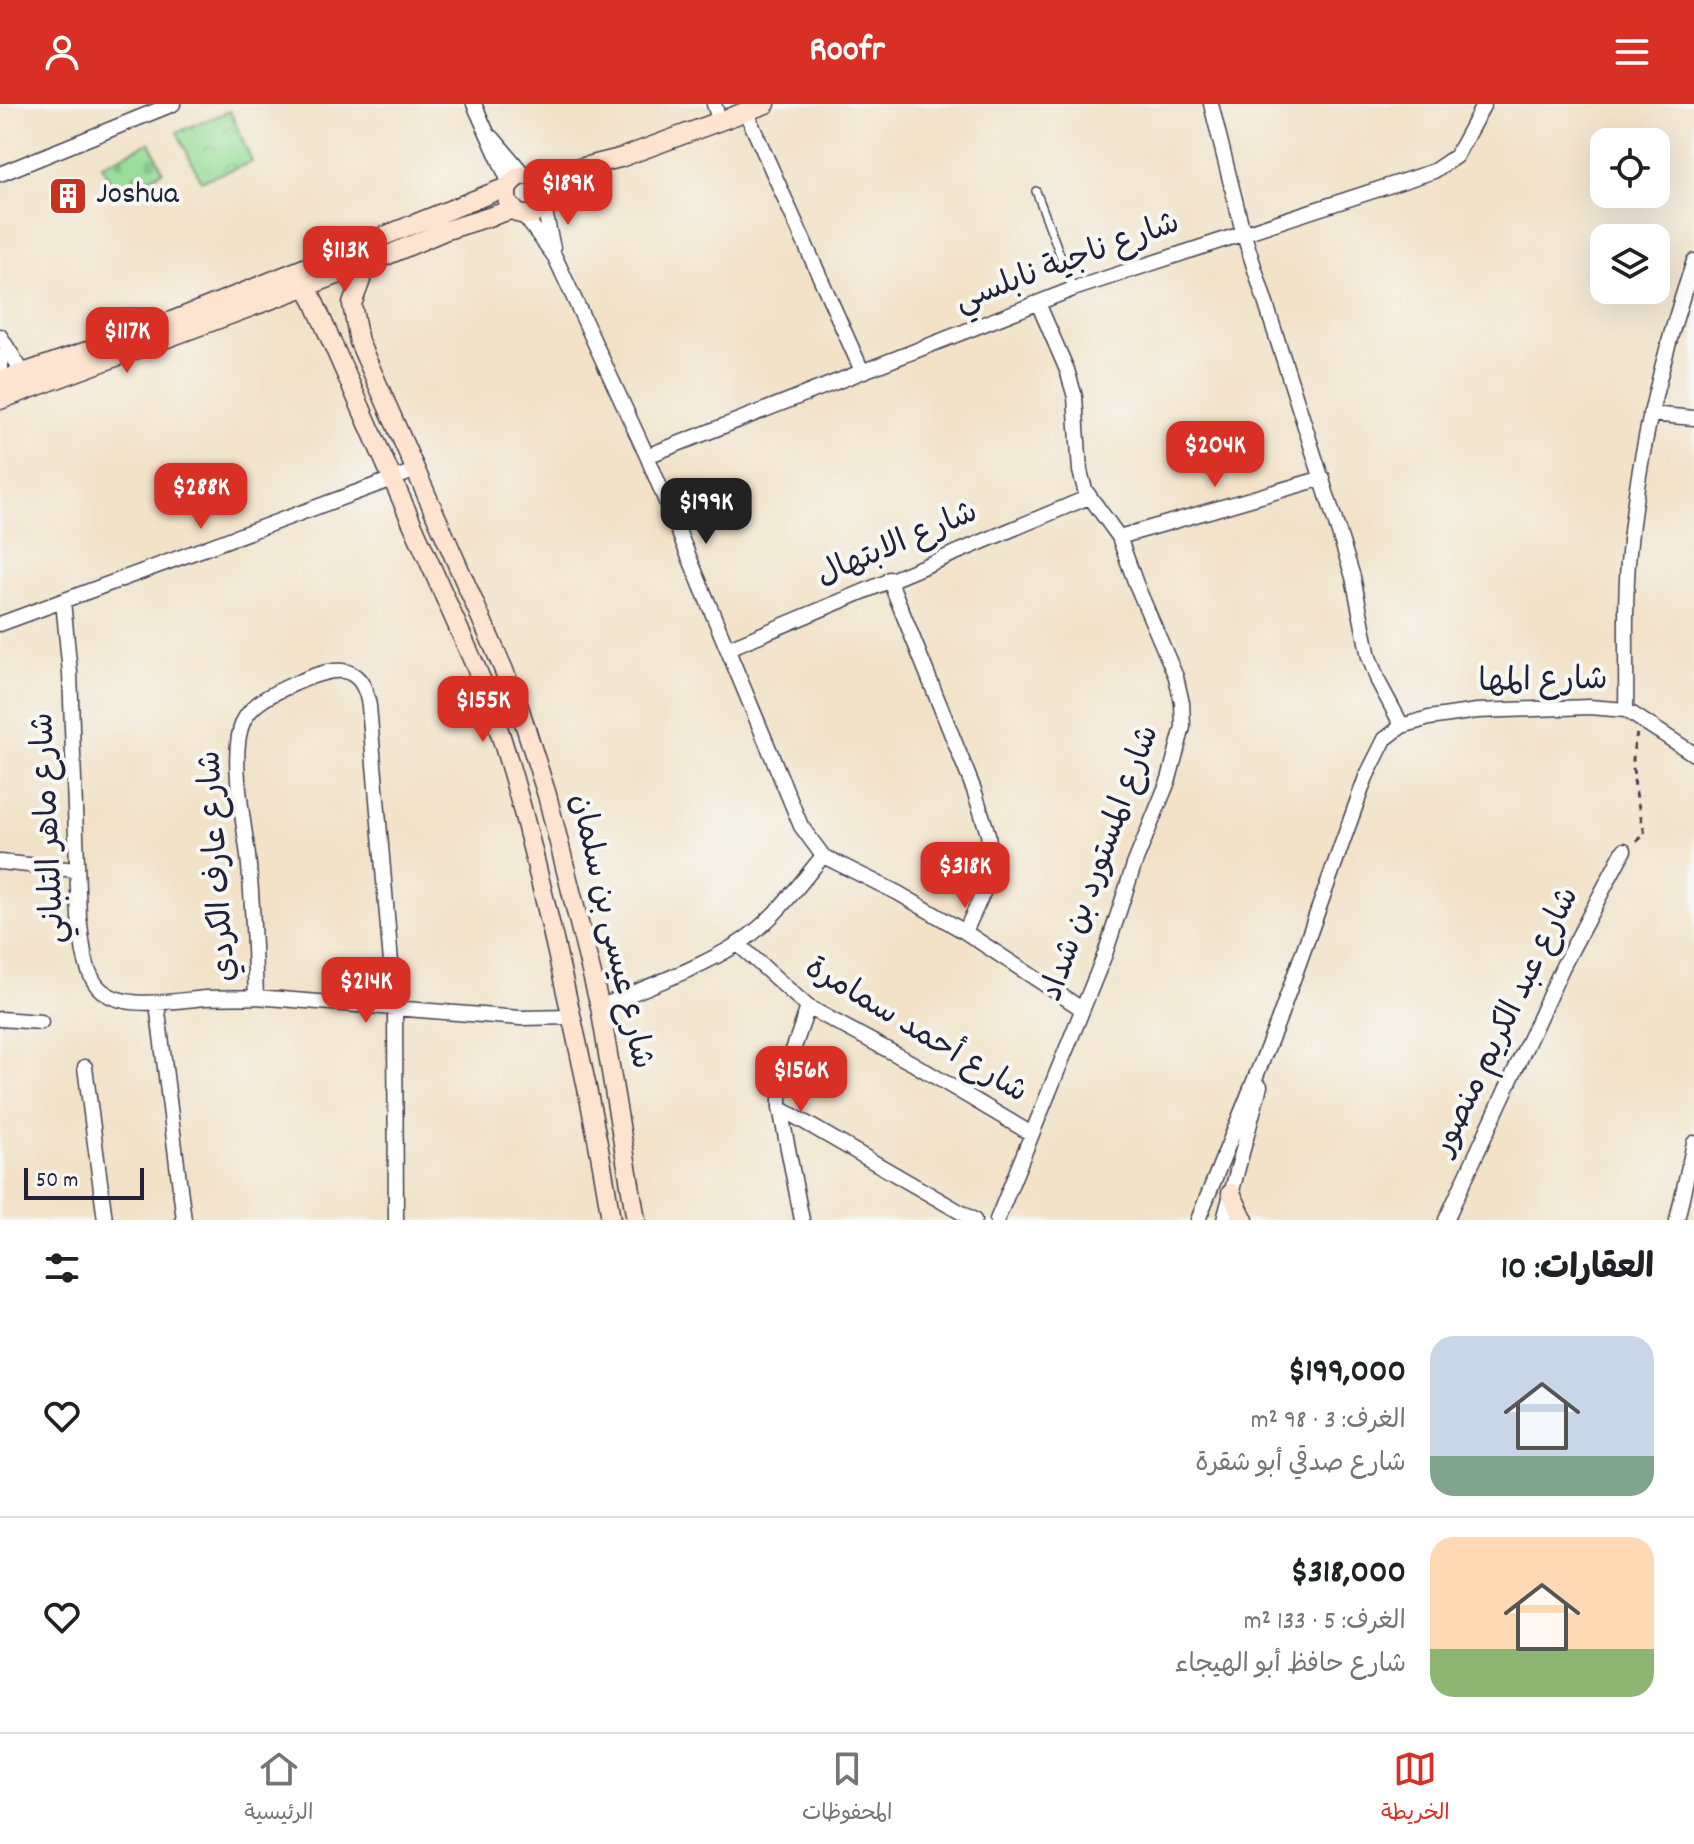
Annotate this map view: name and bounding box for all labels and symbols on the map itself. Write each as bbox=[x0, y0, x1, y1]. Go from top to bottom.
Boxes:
pin: $189K bbox=[512, 159, 624, 227]
place label: Joshua bbox=[96, 173, 180, 219]
building icon: Joshua bbox=[47, 175, 89, 217]
street label: شارع ناجية نابلسي bbox=[949, 202, 1187, 326]
pin: $113K bbox=[289, 226, 401, 294]
pin: $117K bbox=[71, 307, 183, 375]
pin: $204K bbox=[1159, 421, 1271, 489]
pin: $288K bbox=[145, 463, 257, 531]
pin: $199K bbox=[650, 478, 762, 546]
street label: شارع الابتهال bbox=[810, 491, 986, 601]
street label: شارع المها bbox=[1478, 659, 1608, 707]
pin: $155K bbox=[427, 676, 539, 744]
street label: شارع ماهر التلباني bbox=[22, 711, 80, 945]
street label: شارع المستورد بن شداد bbox=[1031, 720, 1173, 1008]
street label: شارع عارف الكردي bbox=[189, 749, 251, 983]
street label: شارع عيسى بن سلمان bbox=[555, 790, 663, 1074]
pin: $318K bbox=[909, 842, 1021, 910]
street label: شارع عبد الكريم منصور bbox=[1422, 880, 1593, 1167]
street label: شارع أحمد سمامرة bbox=[795, 947, 1035, 1117]
pin: $214K bbox=[310, 957, 422, 1025]
pin: $156K bbox=[745, 1046, 857, 1114]
scale bar bbox=[24, 1164, 144, 1200]

